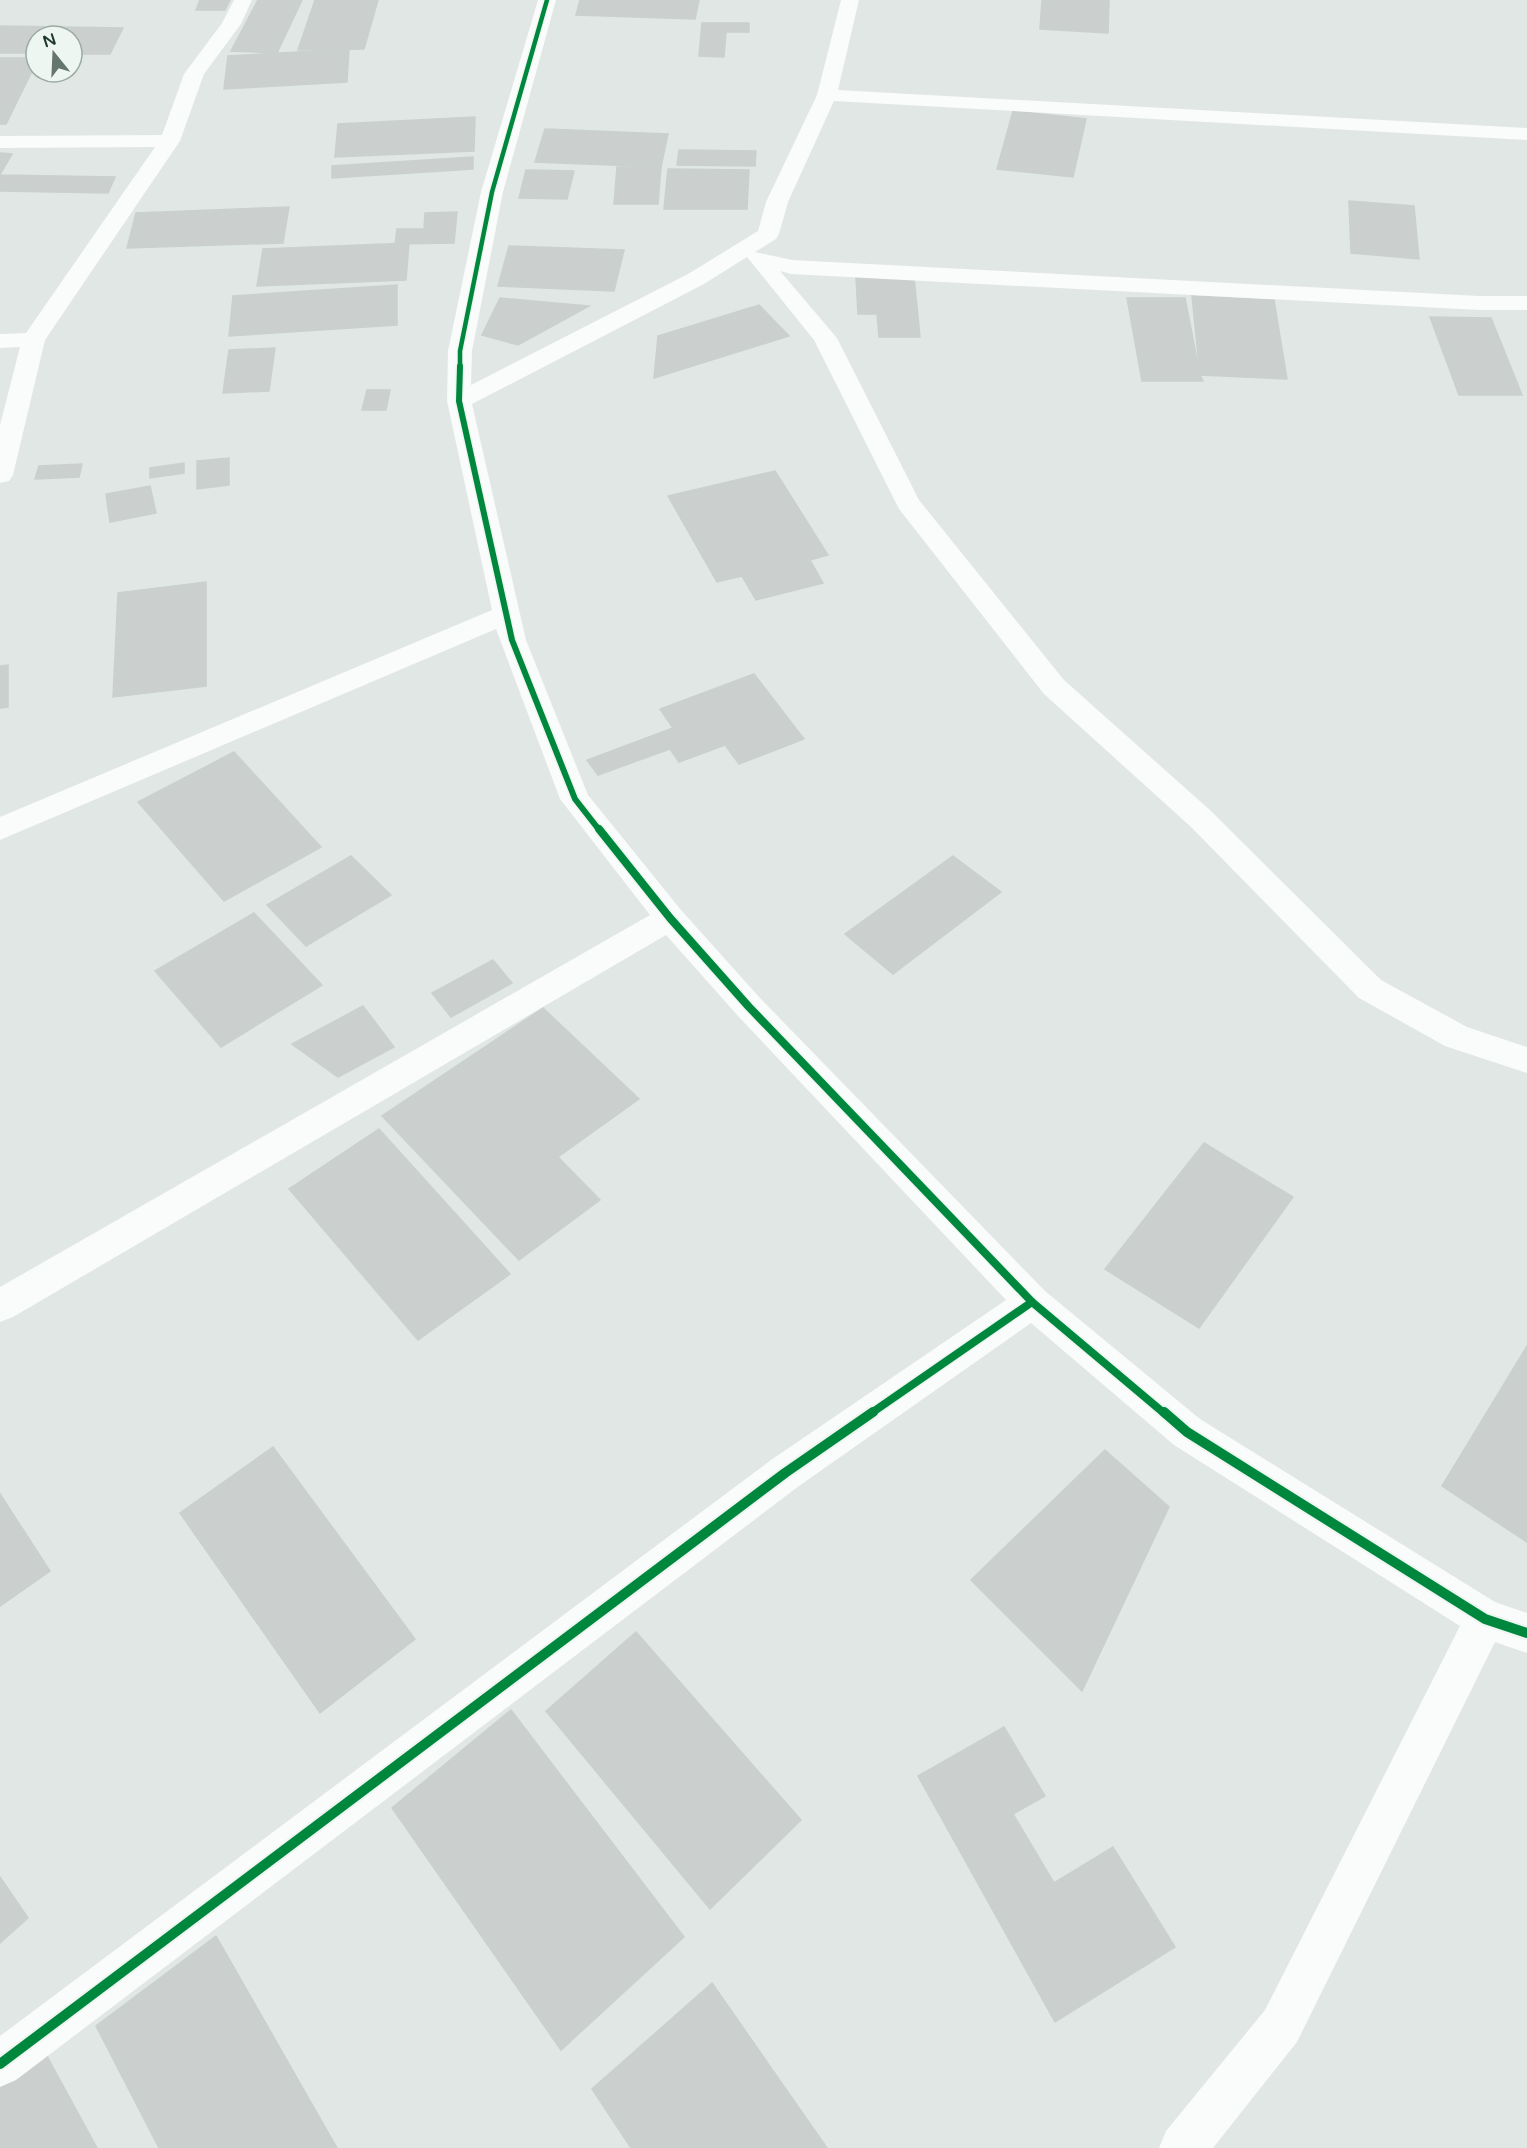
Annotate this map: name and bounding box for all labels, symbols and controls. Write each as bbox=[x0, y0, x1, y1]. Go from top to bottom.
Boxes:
north arrow bbox=[24, 24, 84, 84]
text: N bbox=[40, 29, 59, 52]

